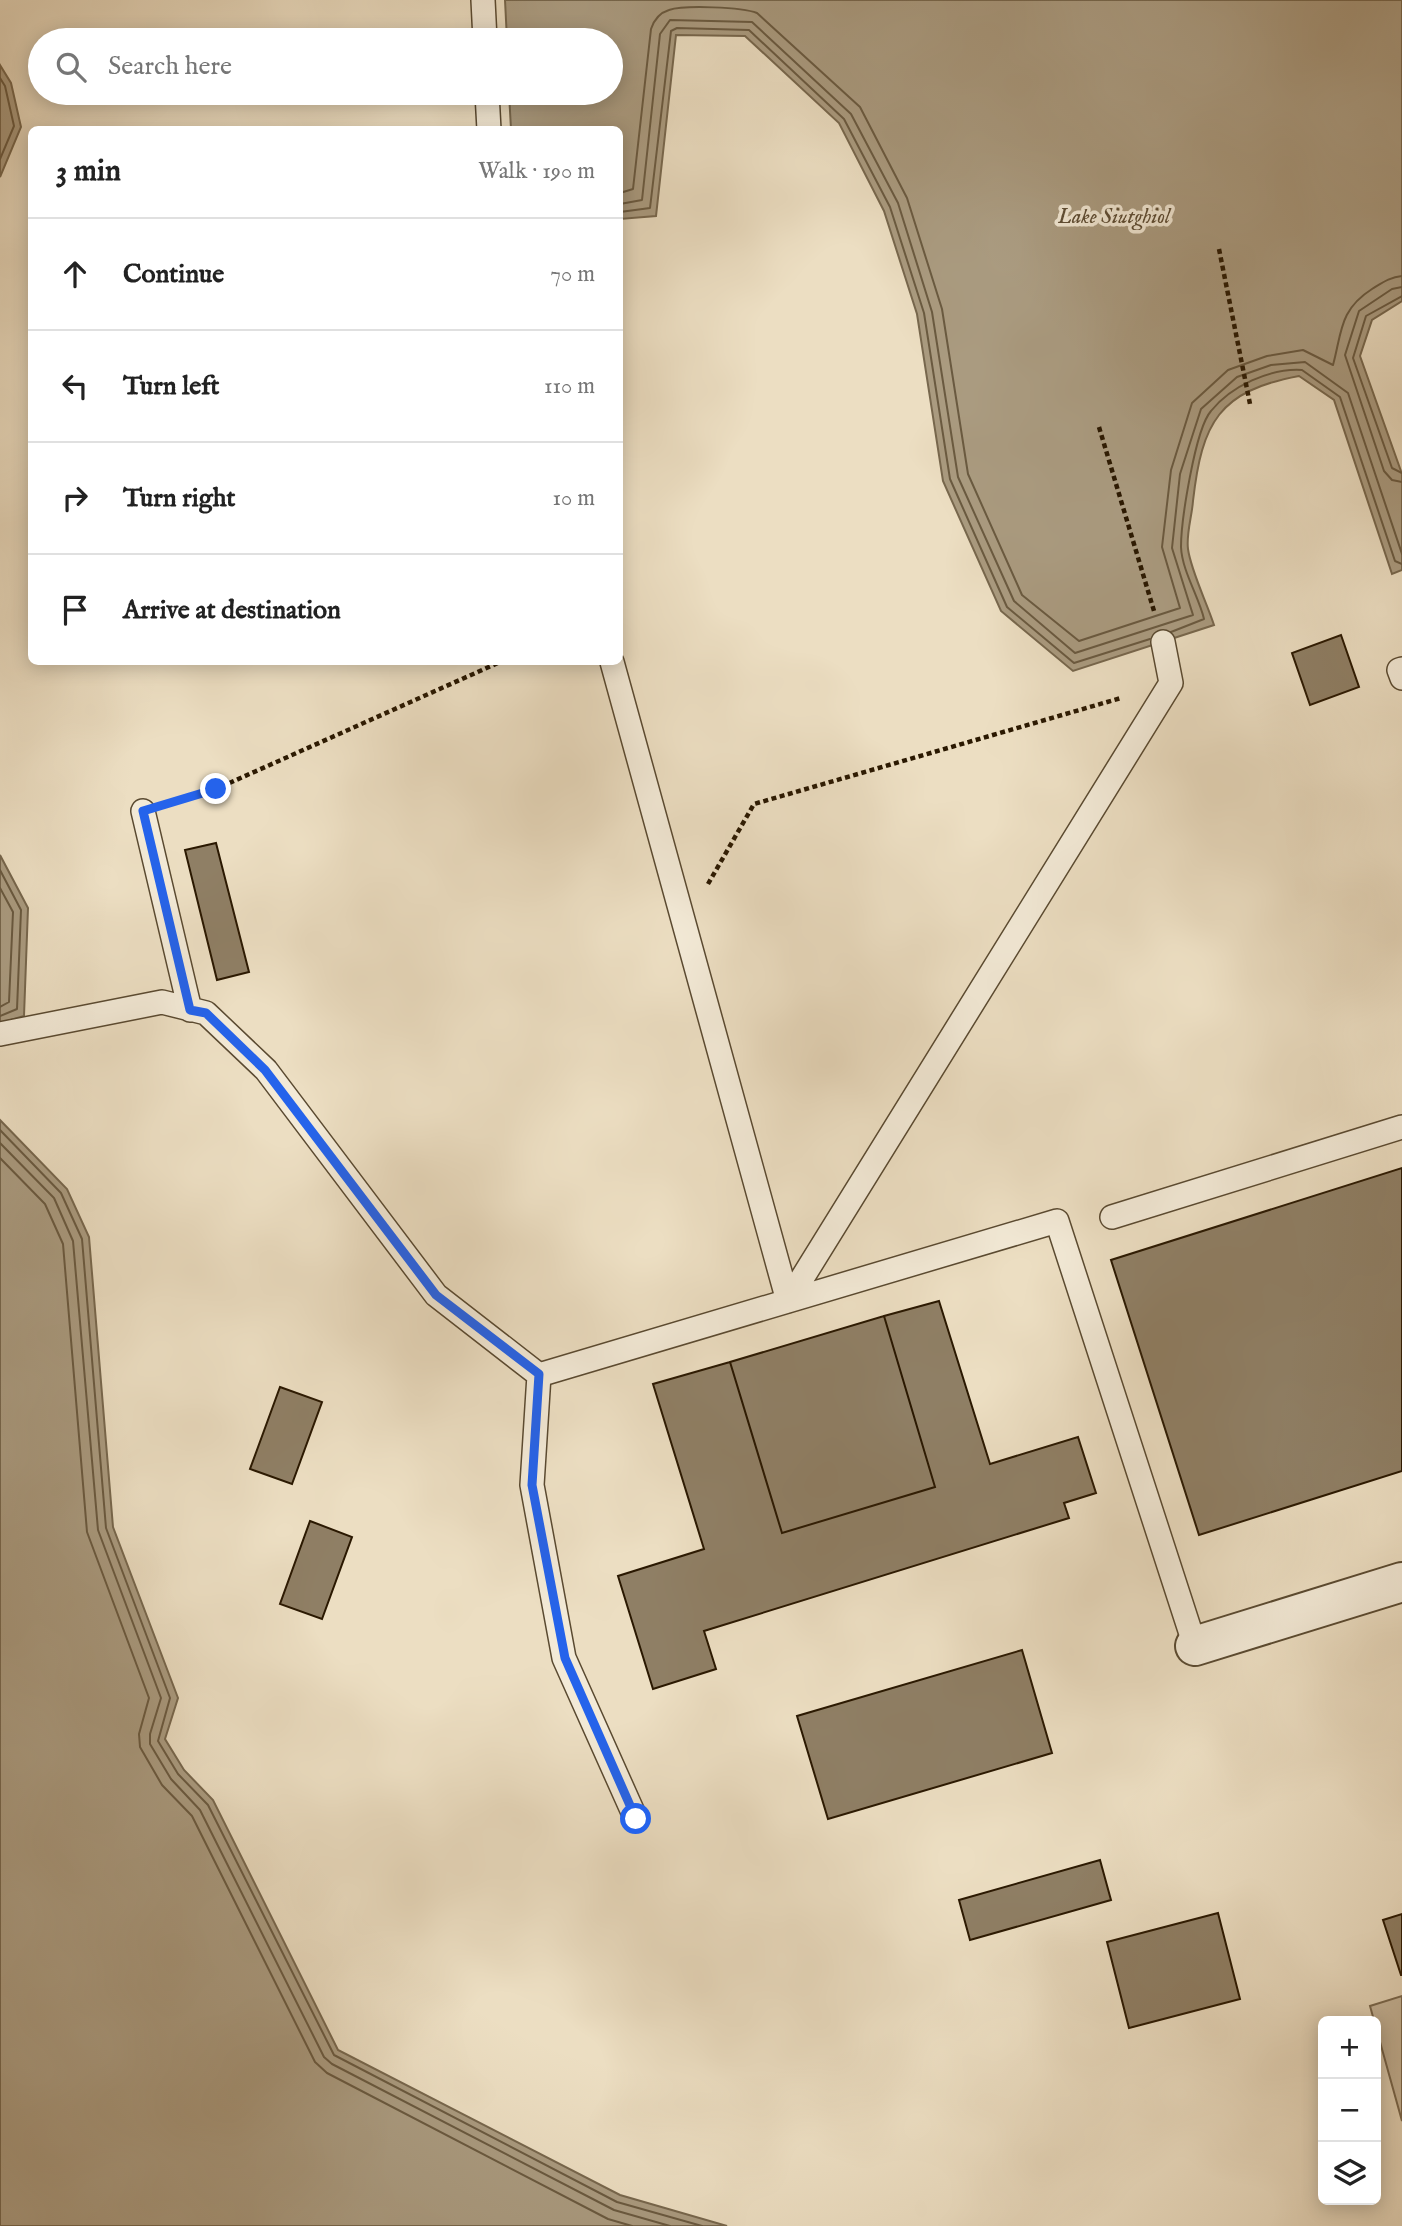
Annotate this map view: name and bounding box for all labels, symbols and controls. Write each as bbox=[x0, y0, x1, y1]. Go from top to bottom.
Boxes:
search box bbox=[28, 28, 623, 105]
icon: search bbox=[52, 48, 90, 86]
text: Search here bbox=[108, 50, 232, 83]
text: 3 min bbox=[56, 153, 121, 191]
text: Walk · 190 m bbox=[478, 157, 595, 186]
water label: Lake Siutghiol bbox=[1057, 204, 1172, 231]
icon: ahead bbox=[56, 255, 94, 293]
text: Continue bbox=[123, 258, 224, 291]
text: 70 m bbox=[550, 260, 595, 289]
icon: left bbox=[56, 367, 94, 405]
text: Turn left bbox=[123, 370, 220, 403]
text: 110 m bbox=[544, 372, 595, 401]
icon: right bbox=[56, 479, 94, 517]
text: Turn right bbox=[123, 482, 236, 515]
text: 10 m bbox=[552, 484, 595, 513]
icon: arrive bbox=[56, 591, 94, 629]
text: Arrive at destination bbox=[123, 594, 341, 627]
route end bbox=[200, 773, 231, 804]
route start bbox=[620, 1803, 651, 1834]
map controls bbox=[1318, 2016, 1381, 2205]
button: + bbox=[1318, 2016, 1381, 2079]
button: − bbox=[1318, 2079, 1381, 2142]
button: layers bbox=[1318, 2142, 1381, 2205]

